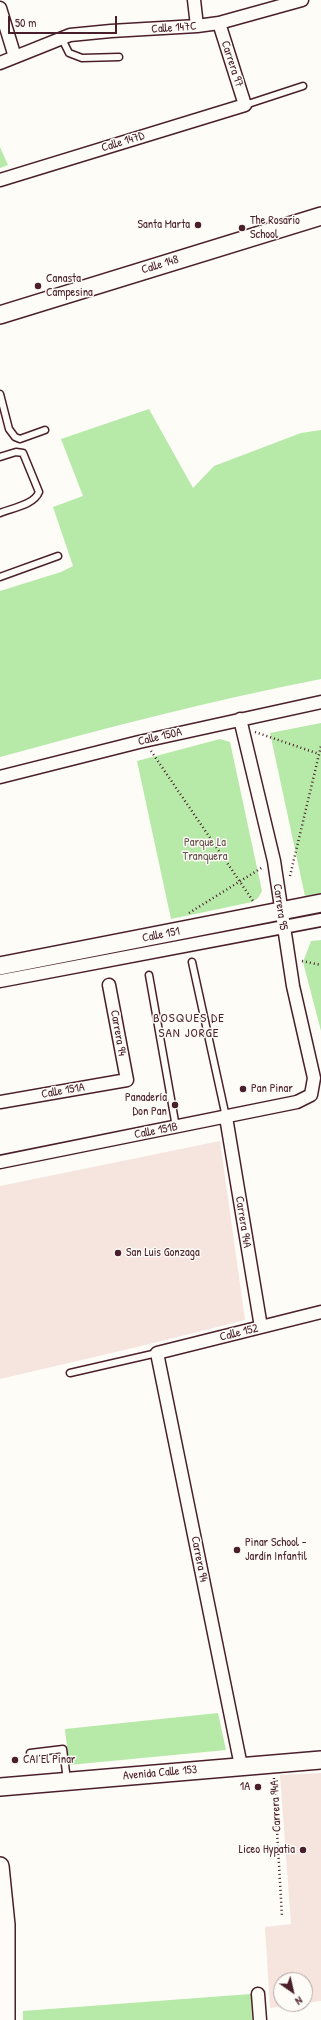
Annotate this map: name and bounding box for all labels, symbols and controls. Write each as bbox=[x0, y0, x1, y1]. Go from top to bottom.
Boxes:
scale bar bbox=[10, 8, 119, 34]
text: 50 m bbox=[15, 14, 36, 31]
street label: Calle 147C bbox=[151, 19, 197, 37]
street label: Carrera 97 bbox=[218, 39, 246, 89]
street label: Calle 147D bbox=[100, 129, 146, 155]
place label: The Rosario School bbox=[250, 214, 300, 242]
place label: Santa Marta bbox=[137, 218, 190, 232]
marker: Santa Marta bbox=[193, 220, 203, 230]
marker: The Rosario School bbox=[237, 223, 247, 233]
street label: Calle 148 bbox=[140, 253, 180, 277]
place label: Canasta Campesina bbox=[46, 272, 93, 300]
marker: Canasta Campesina bbox=[33, 281, 43, 291]
street label: Calle 150A bbox=[137, 725, 183, 749]
park label: Parque La Tranquera bbox=[183, 836, 227, 864]
street label: Carrera 95 bbox=[270, 883, 290, 931]
street label: Calle 151 bbox=[141, 924, 181, 946]
street label: Carrera 94 bbox=[107, 1009, 129, 1057]
district label: BOSQUES DE SAN JORGE bbox=[153, 1011, 225, 1042]
street label: Calle 151A bbox=[40, 1080, 86, 1102]
place label: Pan Pinar bbox=[251, 1082, 293, 1096]
marker: Pan Pinar bbox=[238, 1084, 248, 1094]
place label: Panadería Don Pan bbox=[125, 1091, 167, 1119]
marker: Panadería Don Pan bbox=[170, 1100, 180, 1110]
street label: Calle 151B bbox=[133, 1120, 179, 1142]
street label: Carrera 94A bbox=[232, 1195, 254, 1249]
place label: San Luis Gonzaga bbox=[126, 1246, 200, 1260]
marker: San Luis Gonzaga bbox=[113, 1248, 123, 1258]
street label: Calle 152 bbox=[218, 1321, 260, 1345]
street label: Carrera 94 bbox=[188, 1535, 210, 1583]
place label: Pinar School - Jardín Infantil bbox=[245, 1536, 307, 1564]
marker: Pinar School - Jardín Infantil bbox=[232, 1545, 242, 1555]
place label: CAI El Pinar bbox=[23, 1753, 75, 1767]
marker: CAI El Pinar bbox=[10, 1755, 20, 1765]
street label: Avenida Calle 153 bbox=[122, 1763, 198, 1783]
place label: 1A bbox=[240, 1780, 250, 1794]
street label: Carrera 94A bbox=[267, 1780, 285, 1832]
marker: 1A bbox=[253, 1782, 263, 1792]
place label: Liceo Hypatia bbox=[239, 1843, 295, 1857]
marker: Liceo Hypatia bbox=[298, 1845, 308, 1855]
north arrow bbox=[273, 1972, 313, 2012]
text: N bbox=[293, 1994, 306, 2009]

